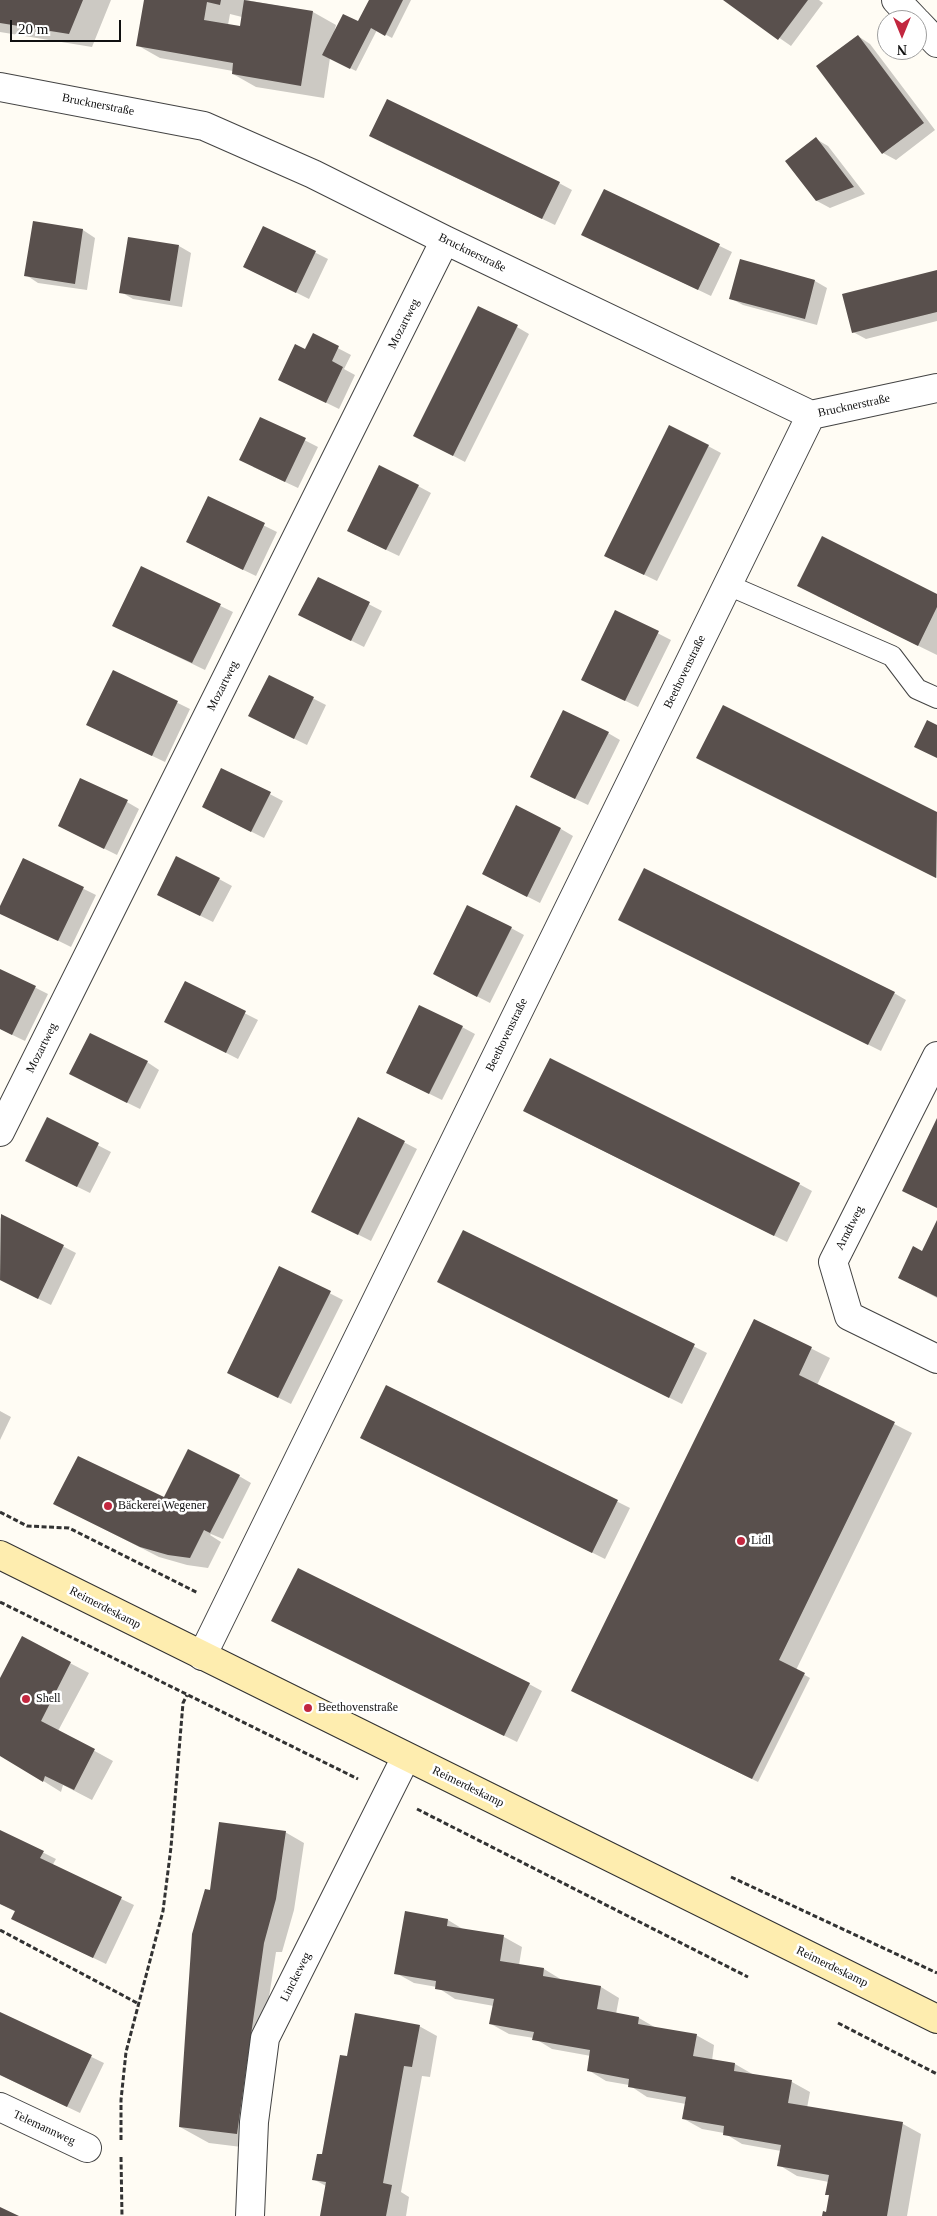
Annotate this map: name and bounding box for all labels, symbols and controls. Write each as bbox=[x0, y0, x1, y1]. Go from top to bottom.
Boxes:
scale bar bbox=[12, 10, 124, 42]
north arrow bbox=[877, 10, 927, 60]
text: 20 m bbox=[18, 21, 48, 37]
text: N bbox=[897, 42, 907, 57]
street label: Brucknerstraße bbox=[61, 91, 135, 119]
street label: Brucknerstraße bbox=[436, 230, 508, 276]
street label: Mozartweg bbox=[385, 296, 423, 352]
street label: Brucknerstraße bbox=[817, 391, 891, 421]
street label: Beethovenstraße bbox=[661, 633, 709, 711]
street label: Mozartweg bbox=[204, 658, 242, 714]
street label: Beethovenstraße bbox=[483, 996, 531, 1074]
street label: Mozartweg bbox=[23, 1020, 61, 1076]
street label: Arndtweg bbox=[833, 1203, 867, 1253]
place label: Bäckerei Wegener bbox=[118, 1499, 206, 1513]
marker: Bäckerei Wegener bbox=[102, 1500, 114, 1512]
place label: Lidl bbox=[751, 1534, 771, 1548]
marker: Lidl bbox=[735, 1535, 747, 1547]
street label: Reimerdeskamp bbox=[67, 1584, 143, 1632]
place label: Shell bbox=[36, 1692, 61, 1706]
marker: Shell bbox=[20, 1693, 32, 1705]
place label: Beethovenstraße bbox=[318, 1701, 398, 1715]
marker: Beethovenstraße bbox=[302, 1702, 314, 1714]
street label: Reimerdeskamp bbox=[430, 1763, 506, 1811]
street label: Reimerdeskamp bbox=[794, 1943, 870, 1991]
street label: Linckeweg bbox=[277, 1950, 315, 2004]
street label: Telemannweg bbox=[11, 2107, 77, 2149]

